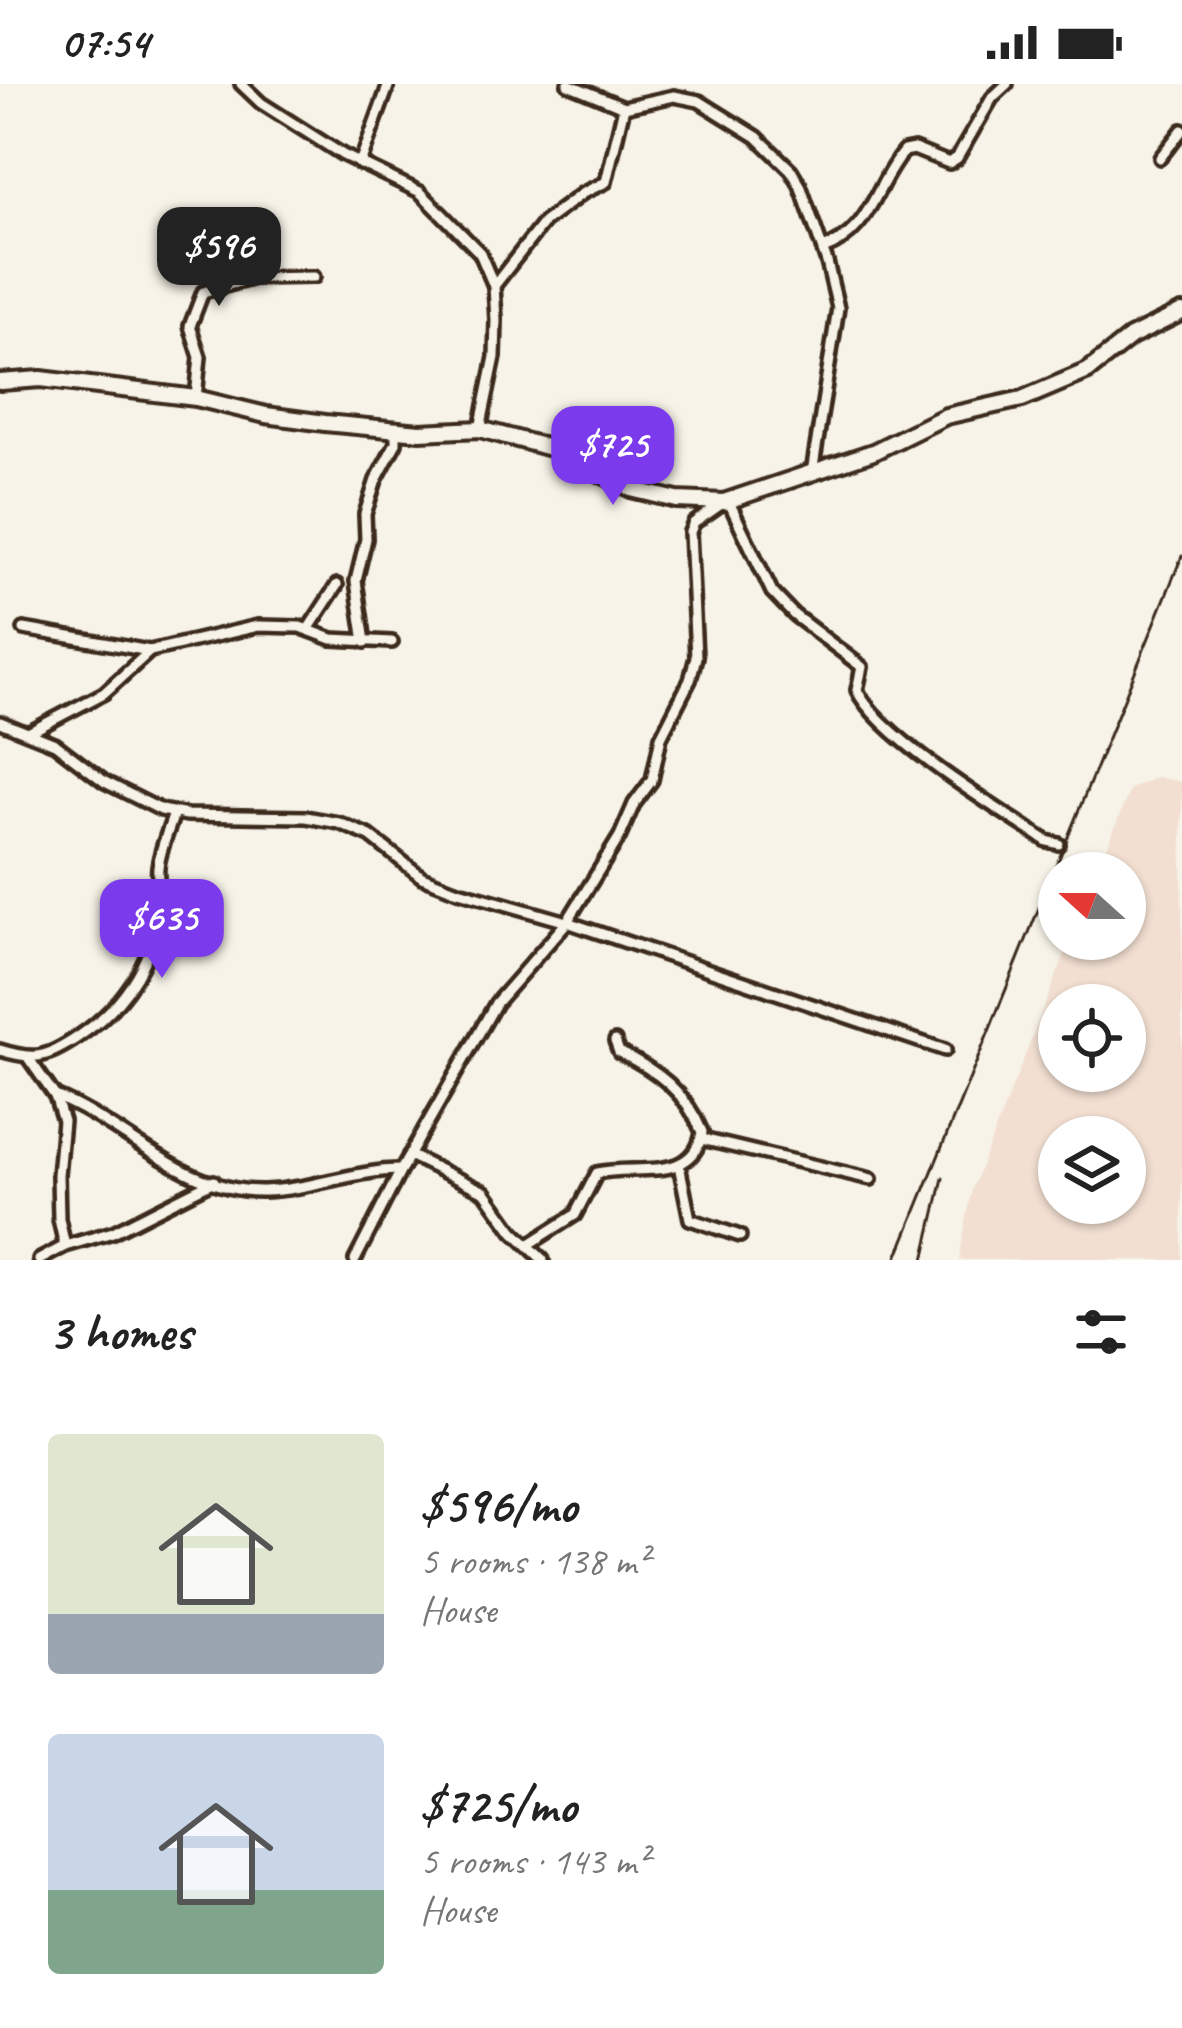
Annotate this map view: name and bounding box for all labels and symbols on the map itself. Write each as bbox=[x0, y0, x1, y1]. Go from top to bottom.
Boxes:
pin: $596 bbox=[148, 207, 290, 309]
pin: $725 bbox=[542, 406, 684, 508]
north arrow bbox=[1038, 852, 1146, 960]
pin: $635 bbox=[91, 879, 233, 981]

